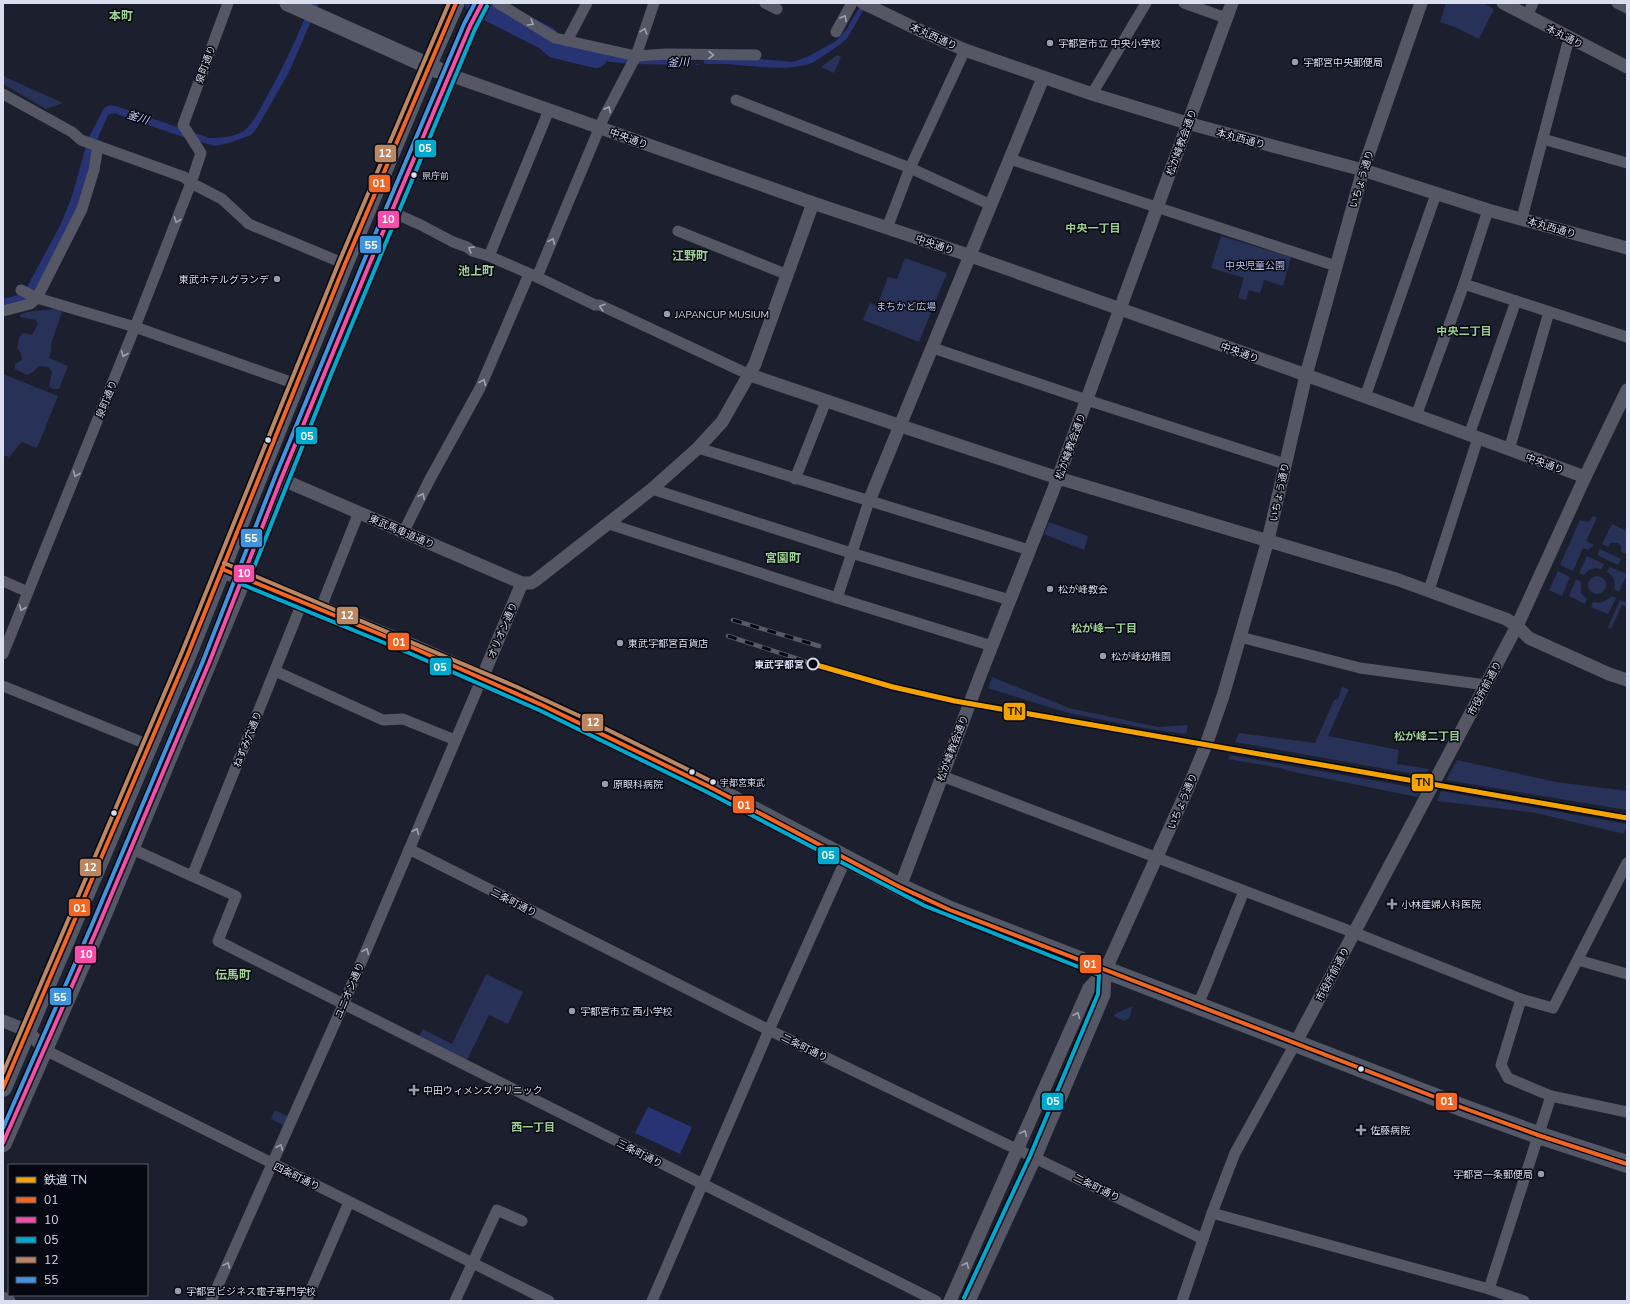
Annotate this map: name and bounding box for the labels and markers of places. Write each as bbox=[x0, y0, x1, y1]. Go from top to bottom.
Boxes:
place label: 宇都宮市立 中央小学校 bbox=[1058, 37, 1161, 51]
marker: 宇都宮市立 中央小学校 bbox=[1045, 38, 1055, 48]
place label: 宇都宮中央郵便局 bbox=[1303, 56, 1383, 70]
marker: 宇都宮中央郵便局 bbox=[1290, 57, 1300, 67]
marker: 県庁前 bbox=[409, 170, 419, 180]
place label: 県庁前 bbox=[422, 170, 449, 182]
place label: 東武ホテルグランデ bbox=[179, 273, 269, 287]
marker: 東武ホテルグランデ bbox=[272, 274, 282, 284]
place label: JAPANCUP MUSIUM bbox=[674, 308, 769, 322]
marker: JAPANCUP MUSIUM bbox=[662, 309, 672, 319]
unlabelled marker bbox=[263, 435, 273, 445]
place label: 松が峰教会 bbox=[1058, 583, 1108, 597]
marker: 松が峰教会 bbox=[1045, 584, 1055, 594]
place label: 東武宇都宮百貨店 bbox=[628, 637, 708, 651]
marker: 東武宇都宮百貨店 bbox=[615, 638, 625, 648]
place label: 松が峰幼稚園 bbox=[1111, 650, 1171, 664]
marker: 松が峰幼稚園 bbox=[1098, 651, 1108, 661]
marker: 東武宇都宮 bbox=[806, 657, 820, 671]
place label: 東武宇都宮 bbox=[754, 658, 804, 672]
unlabelled marker bbox=[687, 767, 697, 777]
marker: 宇都宮東武 bbox=[708, 777, 718, 787]
place label: 宇都宮東武 bbox=[720, 777, 765, 789]
place label: 原眼科病院 bbox=[613, 778, 663, 792]
marker: 原眼科病院 bbox=[600, 779, 610, 789]
unlabelled marker bbox=[109, 808, 119, 818]
marker: 小林産婦人科医院 bbox=[1386, 898, 1398, 910]
place label: 小林産婦人科医院 bbox=[1401, 898, 1481, 912]
place label: 宇都宮市立 西小学校 bbox=[580, 1005, 673, 1019]
marker: 宇都宮市立 西小学校 bbox=[567, 1006, 577, 1016]
unlabelled marker bbox=[1356, 1064, 1366, 1074]
marker: 中田ウィメンズクリニック bbox=[408, 1084, 420, 1096]
place label: 中田ウィメンズクリニック bbox=[423, 1084, 543, 1098]
marker: 佐藤病院 bbox=[1355, 1124, 1367, 1136]
place label: 佐藤病院 bbox=[1370, 1124, 1410, 1138]
place label: 宇都宮一条郵便局 bbox=[1453, 1168, 1533, 1182]
marker: 宇都宮一条郵便局 bbox=[1536, 1169, 1546, 1179]
place label: 宇都宮ビジネス電子専門学校 bbox=[186, 1285, 316, 1299]
marker: 宇都宮ビジネス電子専門学校 bbox=[173, 1286, 183, 1296]

